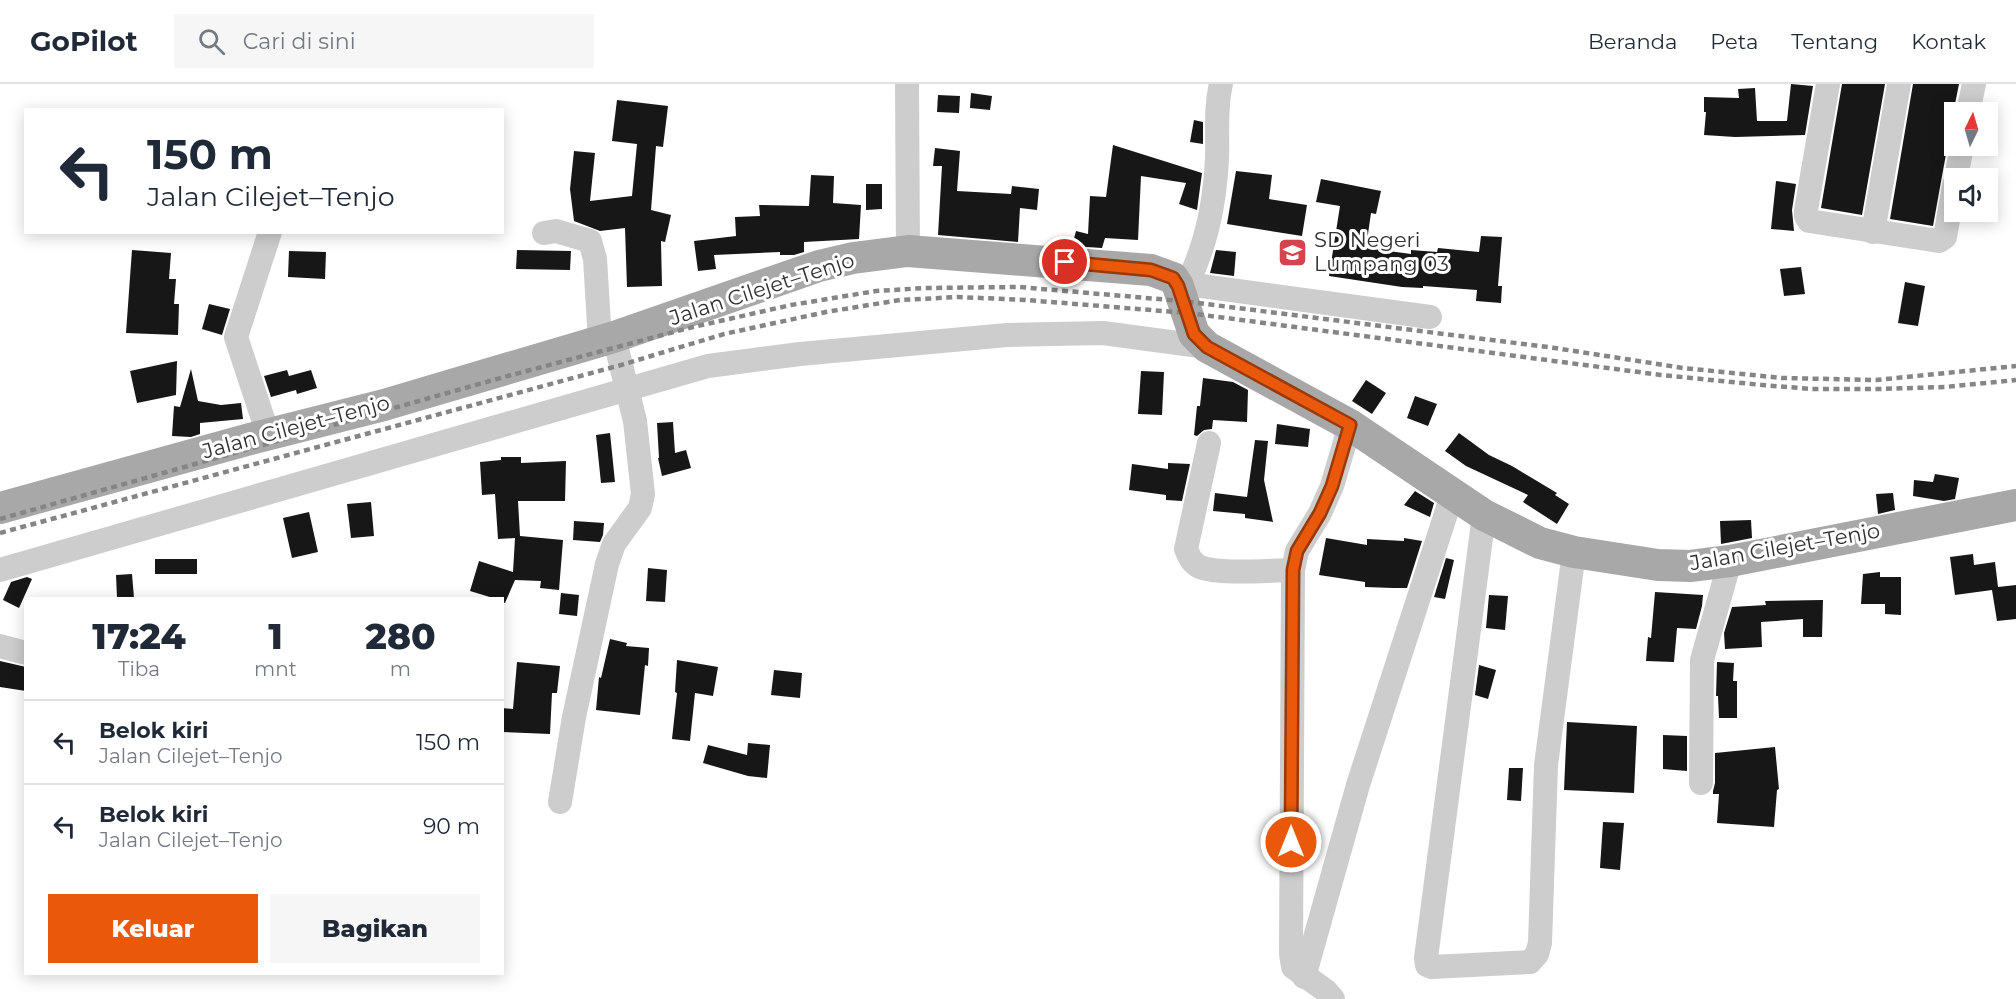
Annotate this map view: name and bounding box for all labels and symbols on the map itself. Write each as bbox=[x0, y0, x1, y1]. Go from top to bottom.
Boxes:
north arrow bbox=[1944, 102, 1998, 156]
place label: SD Negeri Lumpang 03 bbox=[1314, 227, 1449, 276]
pin bbox=[1039, 236, 1090, 287]
school or university icon: SD Negeri Lumpang 03 bbox=[1277, 236, 1309, 268]
street label: Jalan Cilejet–Tenjo bbox=[665, 247, 857, 330]
street label: Jalan Cilejet–Tenjo bbox=[199, 390, 392, 464]
street label: Jalan Cilejet–Tenjo bbox=[1687, 517, 1882, 576]
position arrow bbox=[1259, 810, 1323, 874]

